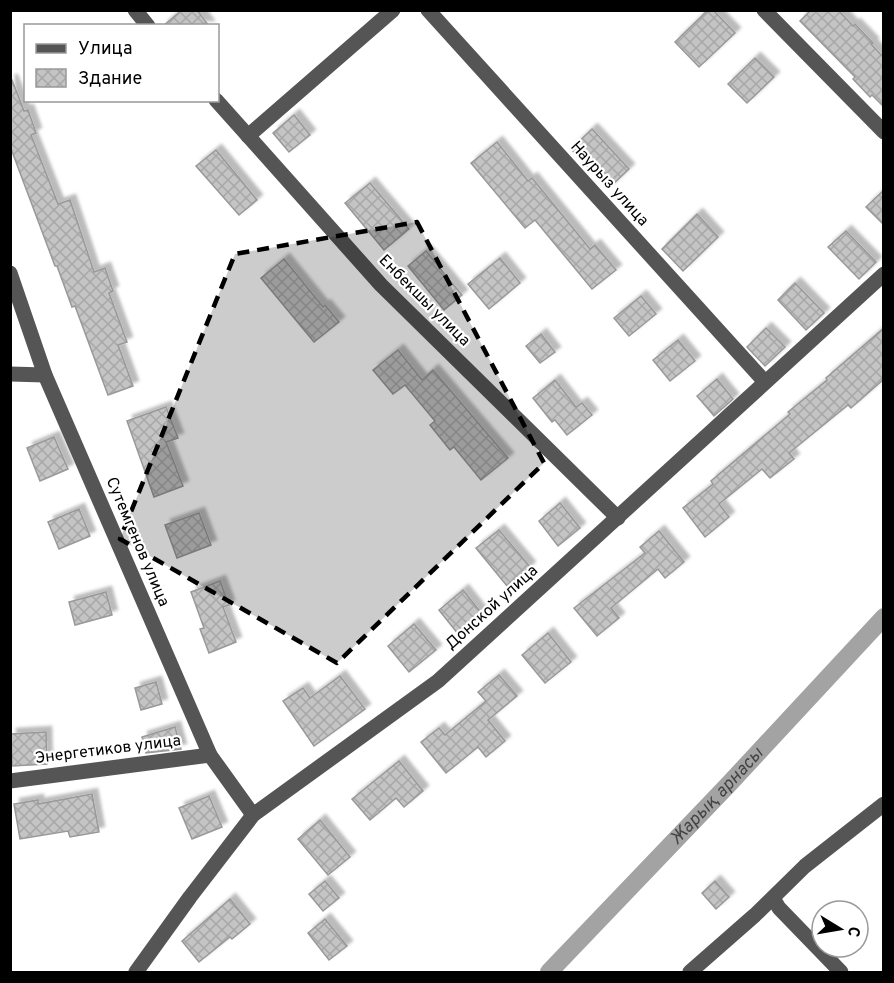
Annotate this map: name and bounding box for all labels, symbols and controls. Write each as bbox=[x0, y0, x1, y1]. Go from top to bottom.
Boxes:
legend bbox=[24, 24, 219, 102]
text: Улица bbox=[78, 38, 132, 61]
text: Здание bbox=[78, 68, 142, 91]
street label: Наурыз улица bbox=[566, 137, 652, 231]
street label: Енбекшы улица bbox=[374, 251, 474, 351]
street label: Сутемгенов улица bbox=[101, 474, 173, 610]
street label: Донской улица bbox=[442, 561, 542, 655]
street label: Энергетиков улица bbox=[34, 731, 182, 769]
water label: Жарық арнасы bbox=[665, 742, 769, 850]
north arrow bbox=[810, 899, 870, 959]
text: С bbox=[842, 925, 864, 938]

